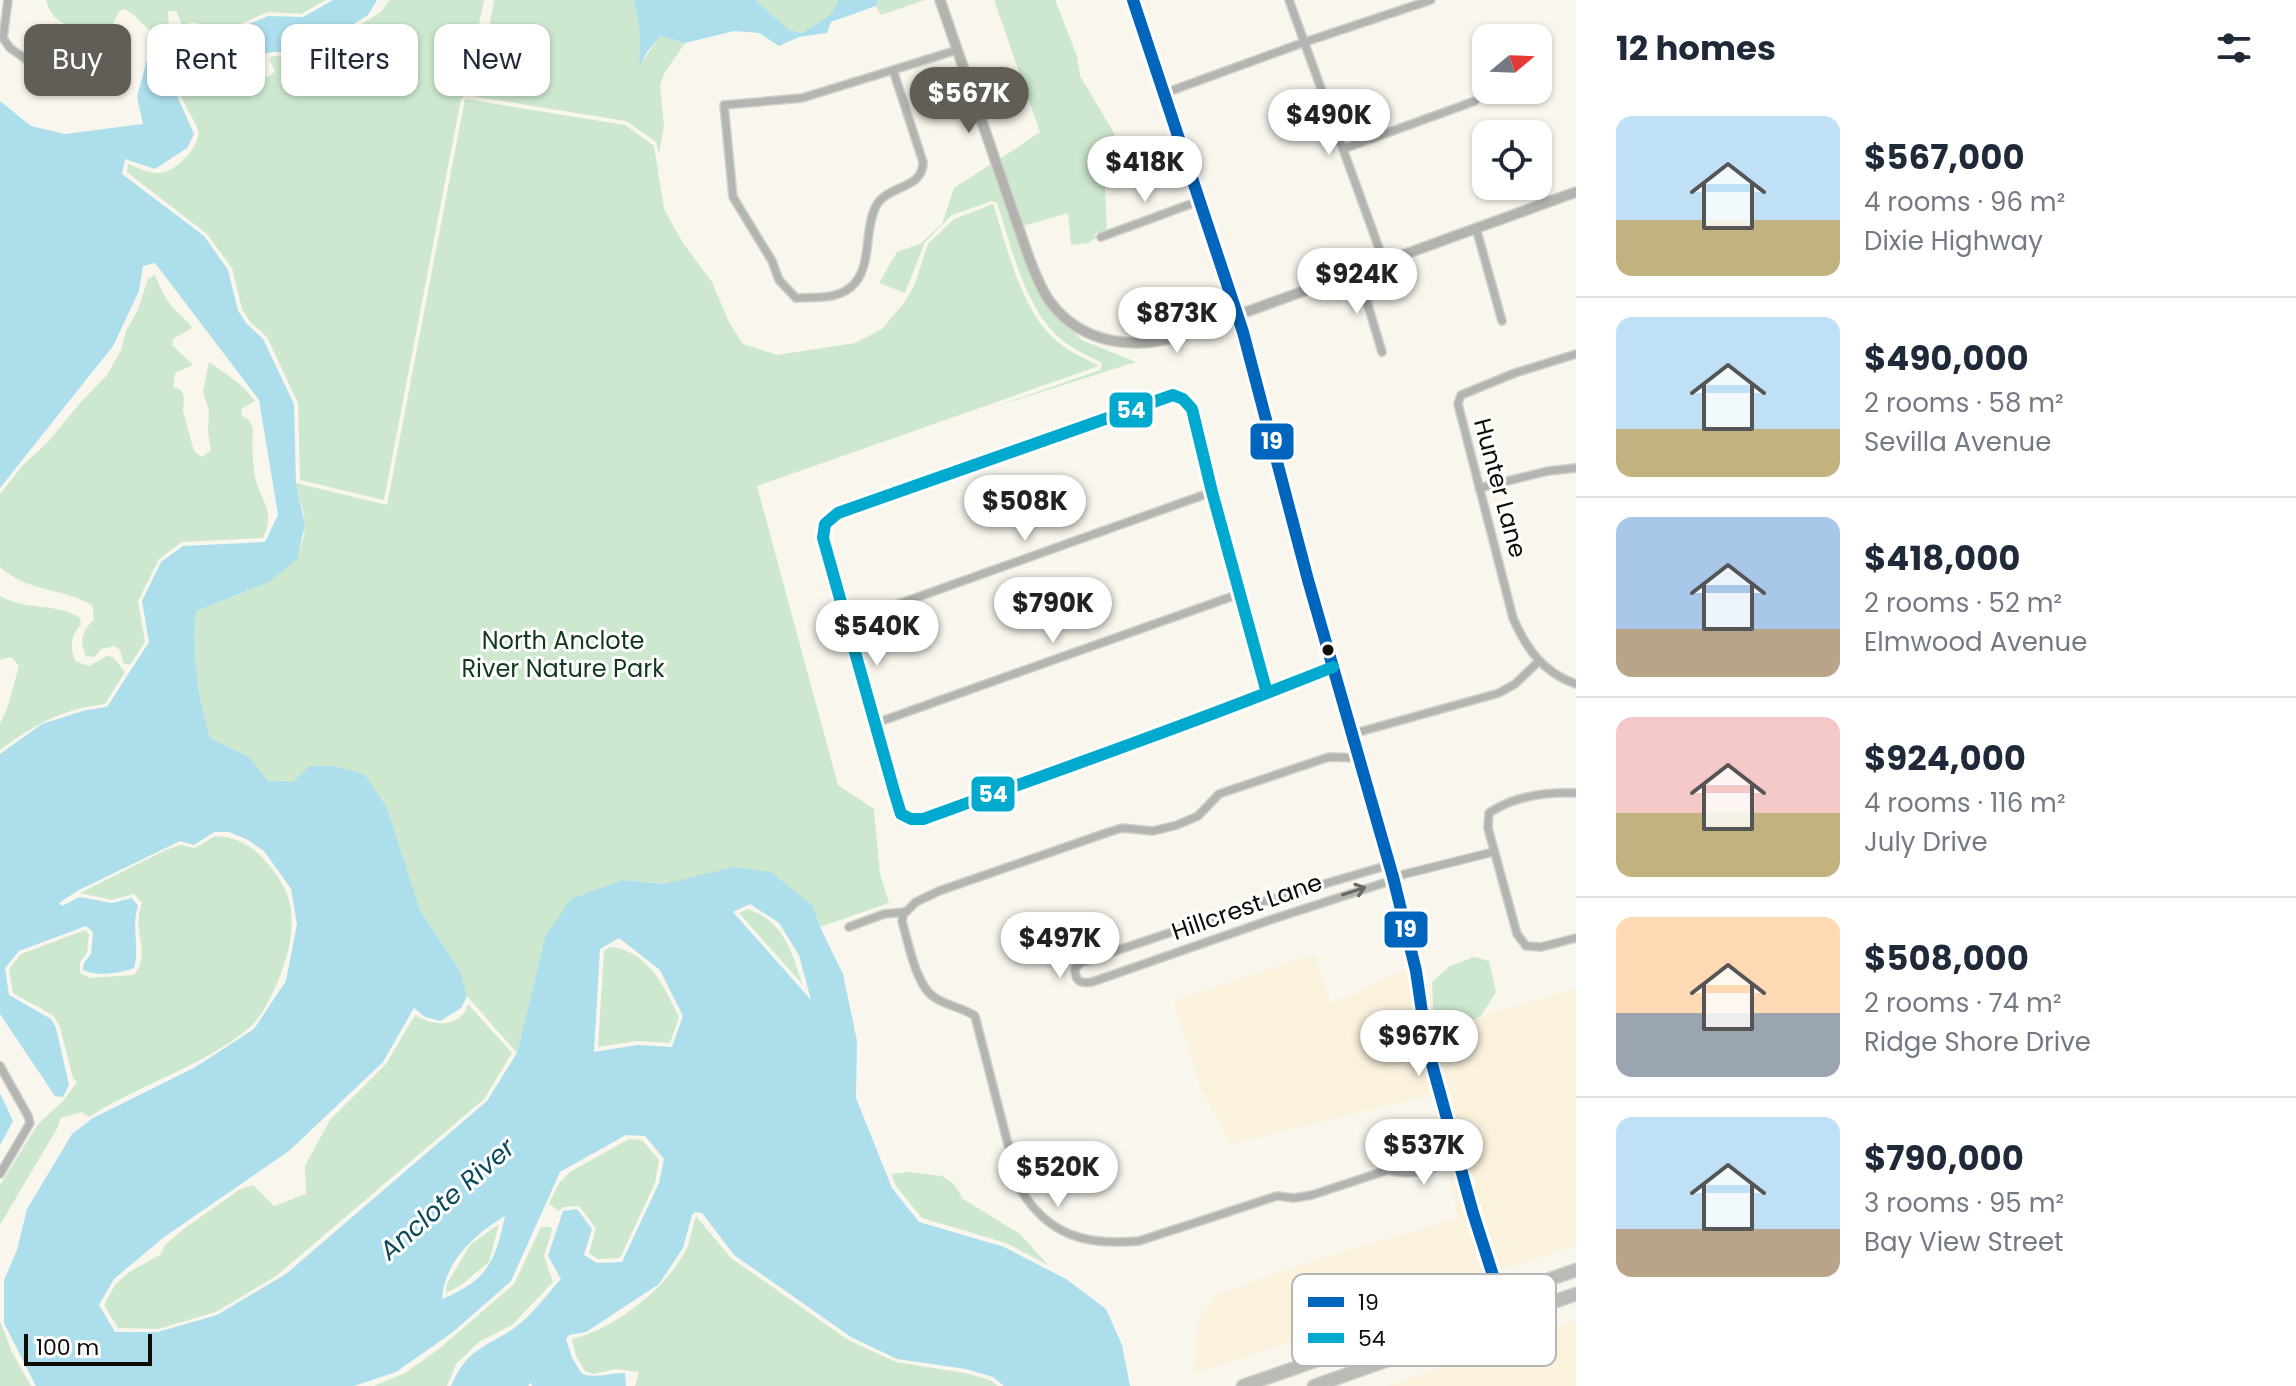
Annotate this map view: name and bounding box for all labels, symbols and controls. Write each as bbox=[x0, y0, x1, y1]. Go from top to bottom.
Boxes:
chip: Buy bbox=[24, 24, 131, 96]
chip: Rent bbox=[147, 24, 265, 96]
chip: Filters bbox=[281, 24, 418, 96]
chip: New bbox=[434, 24, 550, 96]
north arrow bbox=[1472, 24, 1552, 104]
map controls bbox=[1472, 24, 1552, 200]
text: 12 homes bbox=[1616, 24, 1776, 72]
icon: filters bbox=[2212, 26, 2256, 70]
pin: $567K bbox=[913, 67, 1025, 135]
text: $567K bbox=[928, 75, 1010, 111]
pin: $490K bbox=[1273, 89, 1385, 157]
text: $490K bbox=[1286, 97, 1372, 133]
button: locate bbox=[1472, 120, 1552, 200]
text: $567,000 bbox=[1864, 133, 2025, 181]
pin: $418K bbox=[1089, 136, 1201, 204]
text: $418K bbox=[1105, 144, 1185, 180]
icon: home bbox=[1680, 148, 1776, 244]
text: 4 rooms · 96 m² bbox=[1864, 184, 2065, 220]
text: Dixie Highway bbox=[1864, 223, 2043, 259]
pin: $924K bbox=[1301, 248, 1413, 316]
text: $924K bbox=[1315, 256, 1399, 292]
pin: $873K bbox=[1121, 287, 1233, 355]
text: $873K bbox=[1136, 295, 1218, 331]
text: $490,000 bbox=[1864, 334, 2029, 382]
icon: home bbox=[1680, 349, 1776, 445]
text: 2 rooms · 58 m² bbox=[1864, 385, 2064, 421]
line badge: 54 bbox=[1108, 391, 1154, 429]
text: 54 bbox=[1116, 395, 1146, 426]
street label: Hunter Lane bbox=[1466, 414, 1535, 561]
line badge: 19 bbox=[1249, 422, 1295, 461]
text: Sevilla Avenue bbox=[1864, 424, 2051, 460]
text: 19 bbox=[1261, 426, 1283, 457]
pin: $508K bbox=[969, 475, 1081, 543]
text: $508K bbox=[982, 483, 1068, 519]
text: $418,000 bbox=[1864, 534, 2020, 582]
icon: home bbox=[1680, 549, 1776, 645]
pin: $790K bbox=[997, 577, 1109, 645]
text: $790K bbox=[1012, 585, 1094, 621]
text: 2 rooms · 52 m² bbox=[1864, 585, 2062, 621]
pin: $540K bbox=[821, 600, 933, 668]
text: $540K bbox=[834, 608, 920, 644]
park label: North Anclote River Nature Park bbox=[461, 624, 665, 685]
text: Elmwood Avenue bbox=[1864, 624, 2087, 660]
unlabelled marker bbox=[1320, 642, 1336, 658]
text: $924,000 bbox=[1864, 734, 2026, 782]
icon: home bbox=[1680, 749, 1776, 845]
line badge: 54 bbox=[970, 775, 1016, 813]
text: 54 bbox=[978, 779, 1008, 810]
text: 4 rooms · 116 m² bbox=[1864, 785, 2065, 821]
text: July Drive bbox=[1864, 824, 1988, 860]
street label: Hillcrest Lane bbox=[1167, 865, 1327, 948]
one-way arrow bbox=[1342, 883, 1367, 898]
line badge: 19 bbox=[1383, 910, 1429, 949]
pin: $497K bbox=[1004, 912, 1116, 980]
text: 19 bbox=[1395, 914, 1417, 945]
text: $497K bbox=[1019, 920, 1101, 956]
text: $508,000 bbox=[1864, 934, 2029, 982]
icon: home bbox=[1680, 949, 1776, 1045]
text: 2 rooms · 74 m² bbox=[1864, 985, 2061, 1021]
pin: $967K bbox=[1363, 1010, 1475, 1078]
text: $967K bbox=[1378, 1018, 1460, 1054]
text: Ridge Shore Drive bbox=[1864, 1024, 2091, 1060]
pin: $537K bbox=[1368, 1119, 1480, 1187]
text: $537K bbox=[1383, 1127, 1465, 1163]
water label: Anclote River bbox=[371, 1129, 524, 1269]
text: $790,000 bbox=[1864, 1134, 2024, 1182]
pin: $520K bbox=[1002, 1141, 1114, 1209]
text: $520K bbox=[1016, 1149, 1100, 1185]
icon: home bbox=[1680, 1149, 1776, 1245]
text: 3 rooms · 95 m² bbox=[1864, 1185, 2064, 1221]
text: Bay View Street bbox=[1864, 1224, 2064, 1260]
legend bbox=[1292, 1274, 1556, 1366]
text: 19 bbox=[1358, 1287, 1379, 1318]
text: 54 bbox=[1358, 1323, 1386, 1354]
scale bar bbox=[24, 1330, 152, 1366]
text: 100 m bbox=[36, 1332, 99, 1363]

